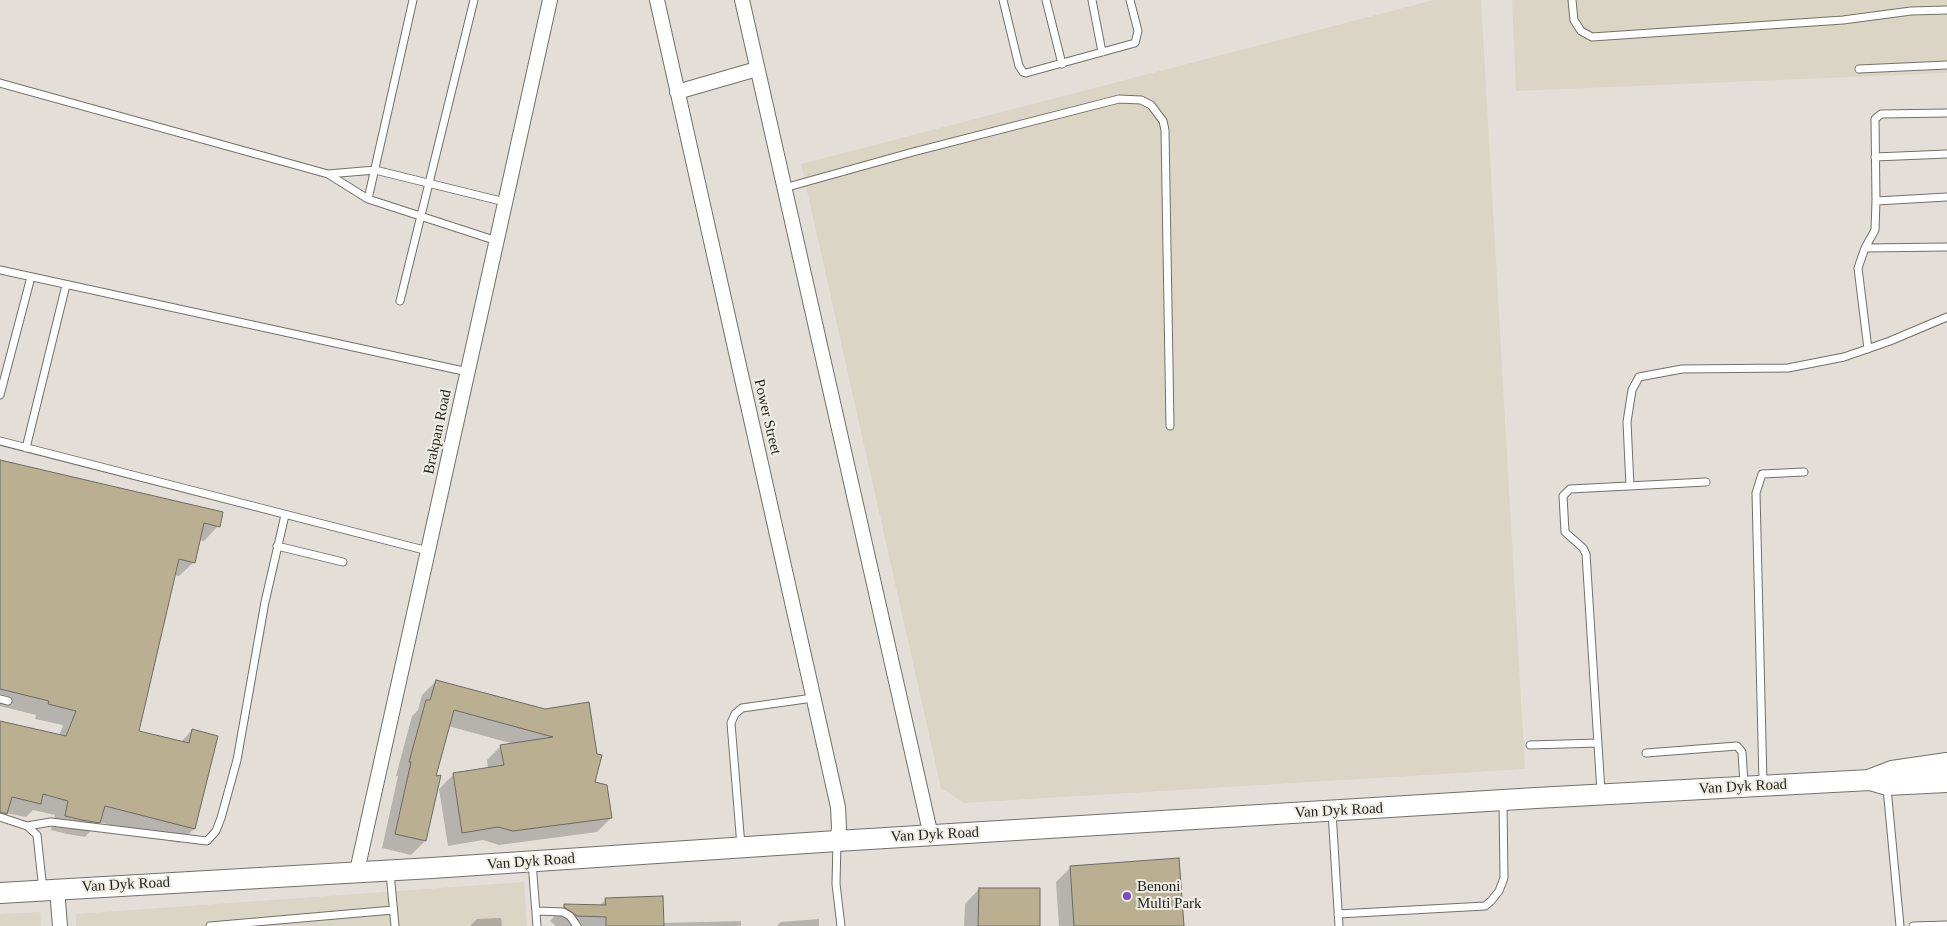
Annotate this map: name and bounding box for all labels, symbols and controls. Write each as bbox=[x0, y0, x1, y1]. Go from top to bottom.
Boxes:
street label: Power Street bbox=[750, 377, 784, 457]
street label: Brakpan Road bbox=[420, 388, 456, 476]
street label: Van Dyk Road bbox=[1698, 776, 1788, 798]
street label: Van Dyk Road bbox=[1294, 800, 1384, 822]
street label: Van Dyk Road bbox=[890, 824, 980, 846]
street label: Van Dyk Road bbox=[486, 850, 576, 874]
street label: Van Dyk Road bbox=[81, 874, 171, 896]
place label: Benoni Multi Park bbox=[1137, 878, 1202, 913]
marker: Benoni Multi Park bbox=[1121, 890, 1133, 902]

